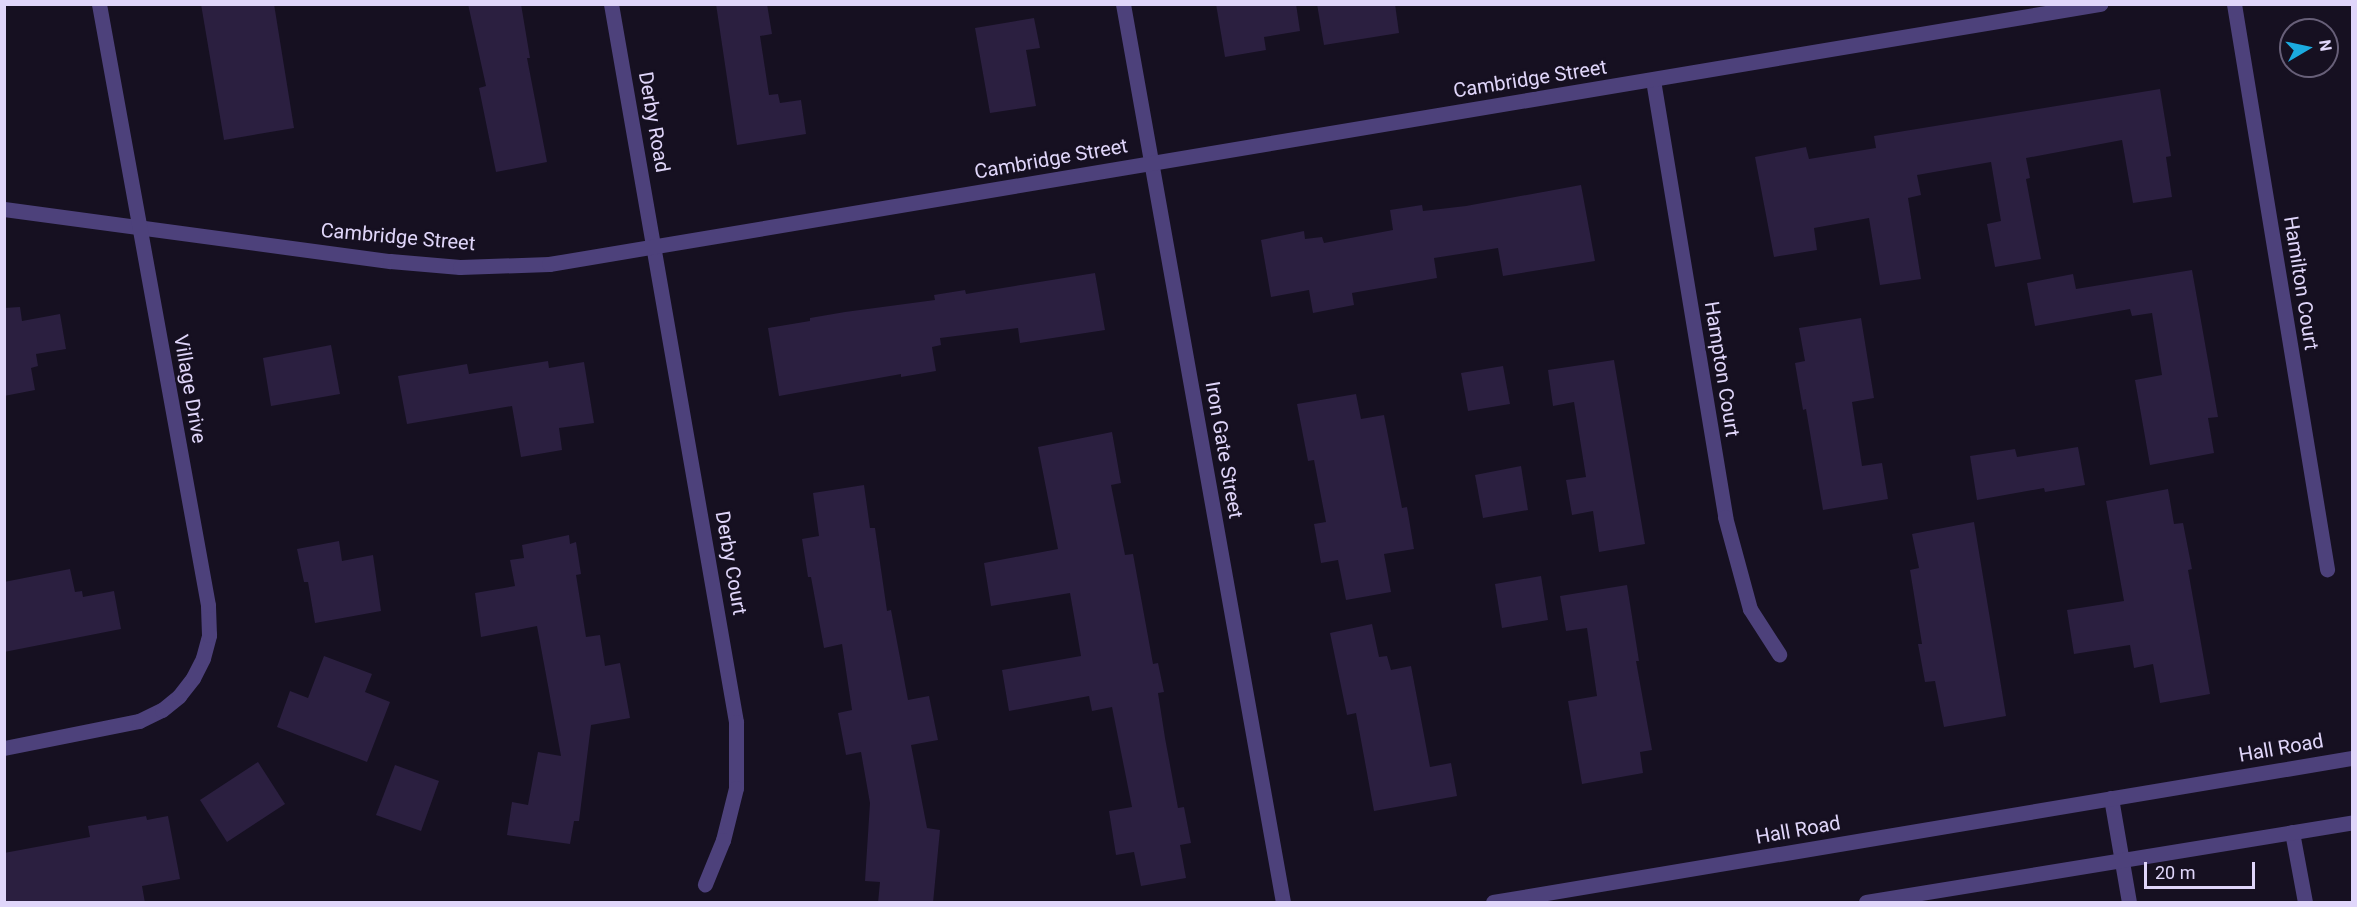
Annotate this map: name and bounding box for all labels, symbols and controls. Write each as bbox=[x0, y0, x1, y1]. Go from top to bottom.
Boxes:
north arrow bbox=[2279, 18, 2339, 78]
text: N bbox=[2315, 38, 2336, 52]
street label: Cambridge Street bbox=[1452, 55, 1608, 103]
street label: Derby Road bbox=[633, 70, 675, 174]
street label: Cambridge Street bbox=[973, 134, 1129, 184]
street label: Hamilton Court bbox=[2279, 214, 2323, 352]
street label: Cambridge Street bbox=[320, 218, 476, 256]
street label: Hampton Court bbox=[1699, 299, 1745, 439]
street label: Village Drive bbox=[169, 333, 211, 445]
street label: Iron Gate Street bbox=[1200, 380, 1248, 520]
street label: Derby Court bbox=[710, 509, 752, 617]
street label: Hall Road bbox=[2237, 729, 2325, 767]
street label: Hall Road bbox=[1754, 811, 1842, 849]
scale bar bbox=[2147, 850, 2258, 888]
text: 20 m bbox=[2155, 862, 2195, 883]

